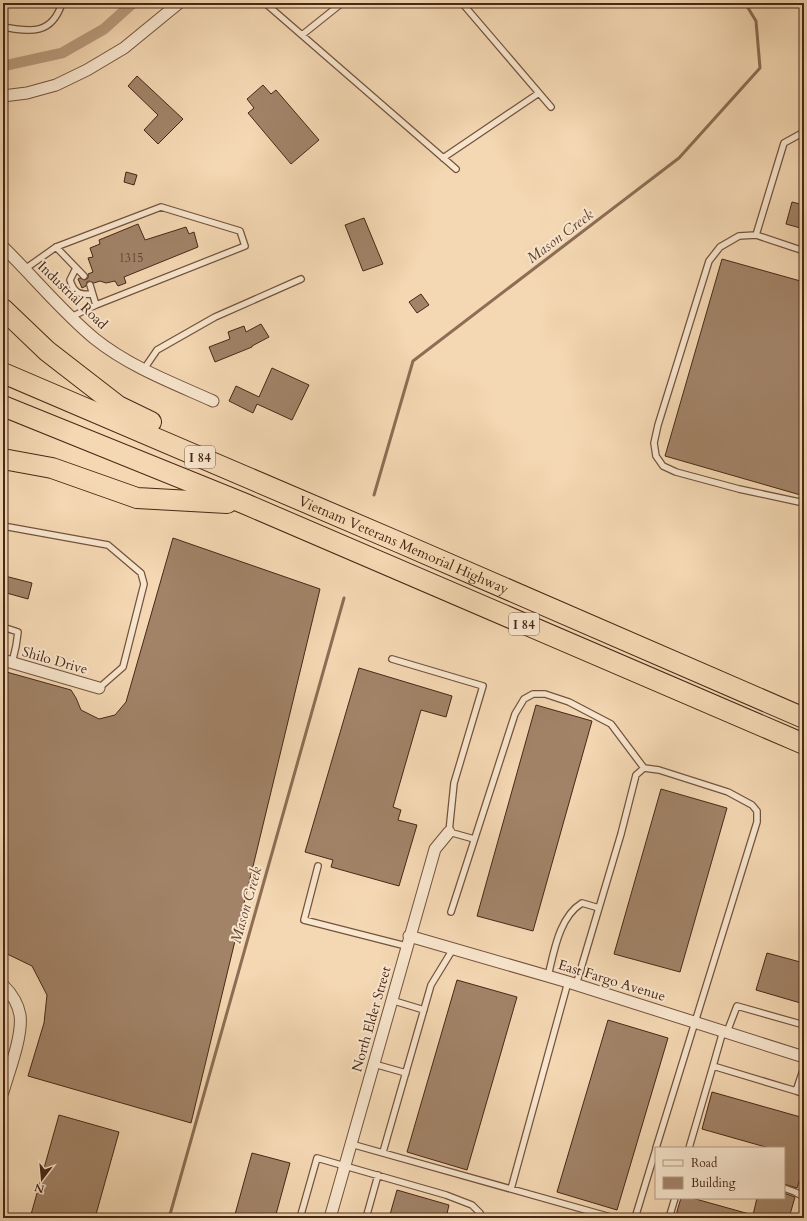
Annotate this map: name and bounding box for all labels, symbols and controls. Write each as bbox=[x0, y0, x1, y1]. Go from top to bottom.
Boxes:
water label: Mason Creek bbox=[522, 204, 598, 268]
house number: 1315 bbox=[119, 250, 143, 266]
street label: Industrial Road bbox=[34, 257, 112, 334]
road number: I 84 bbox=[185, 446, 215, 468]
street label: Vietnam Veterans Memorial Highway bbox=[296, 491, 512, 599]
road number: I 84 bbox=[509, 613, 539, 635]
street label: Shilo Drive bbox=[20, 642, 90, 679]
water label: Mason Creek bbox=[226, 864, 267, 946]
street label: East Fargo Avenue bbox=[556, 955, 668, 1006]
street label: North Elder Street bbox=[347, 964, 396, 1074]
legend bbox=[655, 1147, 785, 1199]
text: Road bbox=[691, 1155, 718, 1171]
north arrow bbox=[22, 1159, 62, 1199]
text: Building bbox=[691, 1175, 736, 1191]
text: N bbox=[32, 1179, 46, 1197]

